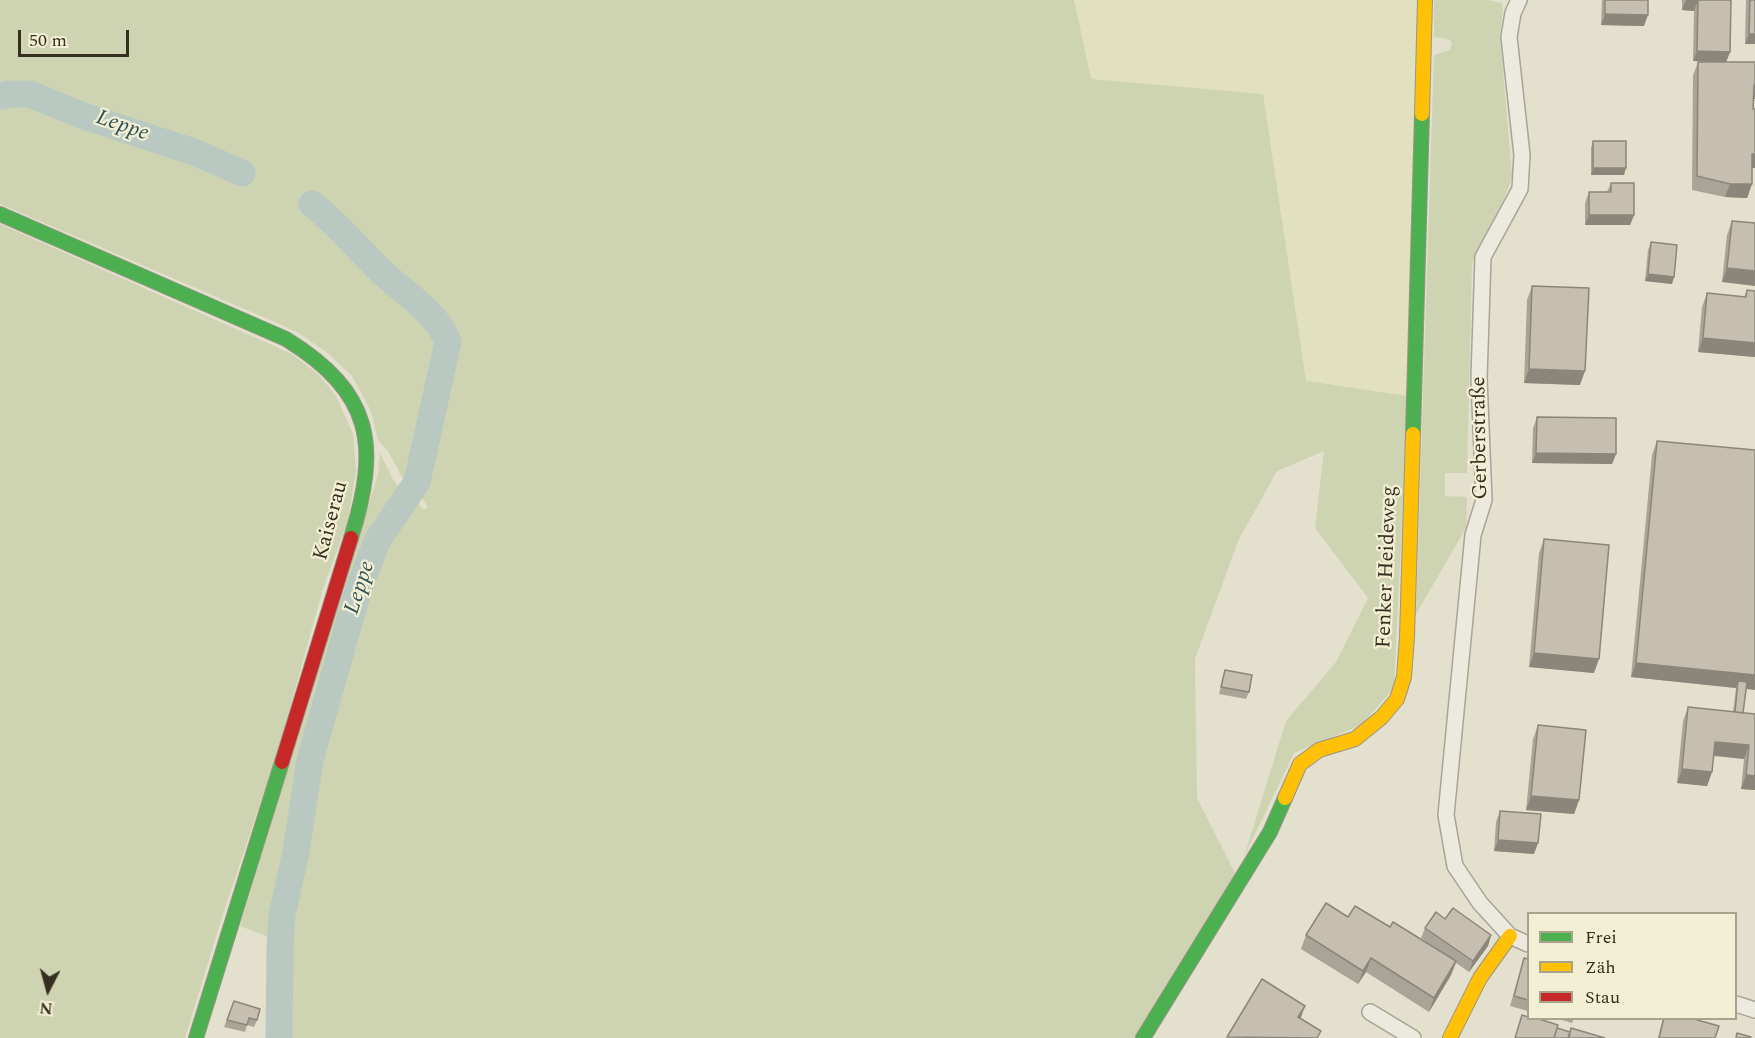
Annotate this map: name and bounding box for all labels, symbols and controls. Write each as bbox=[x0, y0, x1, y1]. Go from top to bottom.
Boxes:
scale bar bbox=[21, 18, 132, 56]
text: 50 m bbox=[29, 27, 67, 54]
water label: Leppe bbox=[92, 106, 152, 148]
street label: Gerberstraße bbox=[1467, 376, 1495, 500]
street label: Kaiserau bbox=[309, 478, 355, 564]
street label: Fenker Heideweg bbox=[1373, 485, 1403, 649]
water label: Leppe bbox=[340, 558, 382, 618]
legend bbox=[1527, 912, 1737, 1020]
text: Frei bbox=[1585, 924, 1617, 951]
text: Zäh bbox=[1585, 954, 1616, 981]
north arrow bbox=[18, 960, 78, 1020]
text: Stau bbox=[1585, 984, 1620, 1011]
text: N bbox=[38, 995, 54, 1021]

